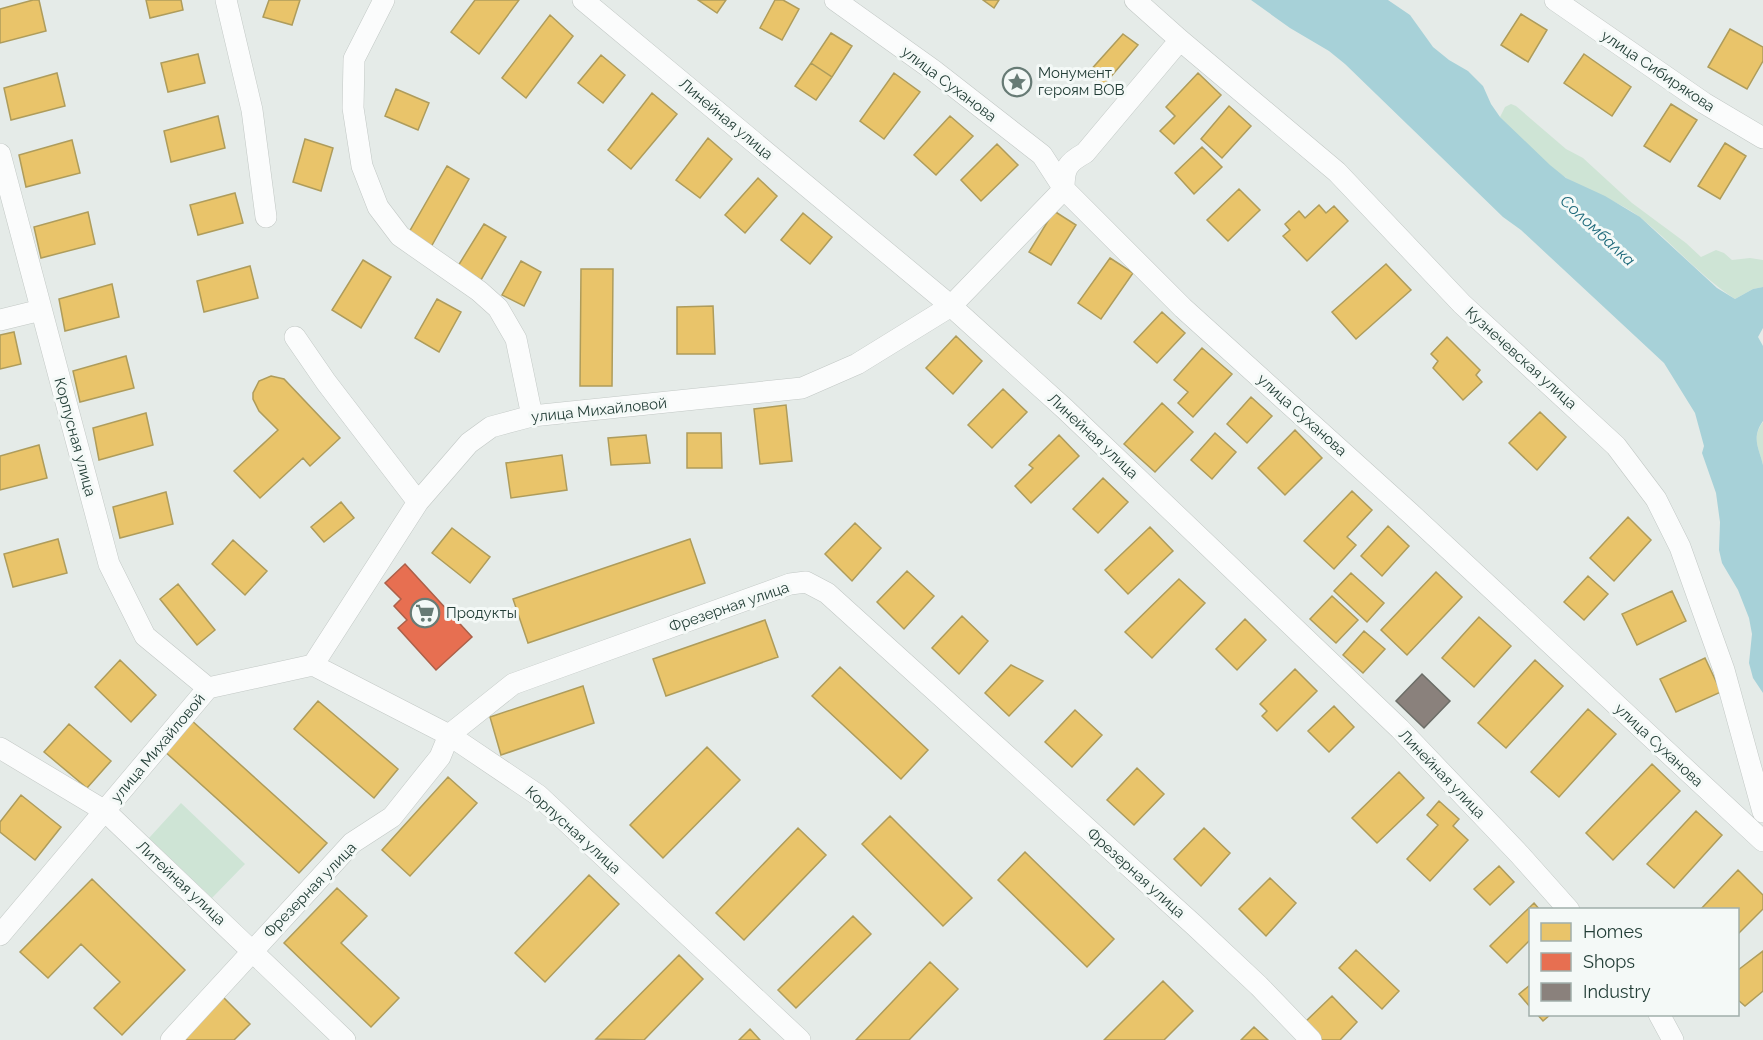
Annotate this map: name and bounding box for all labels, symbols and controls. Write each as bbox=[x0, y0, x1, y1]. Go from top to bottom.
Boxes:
street label: улица Сибирякова bbox=[1598, 26, 1718, 116]
street label: улица Суханова bbox=[898, 42, 1000, 126]
place label: Монумент героям ВОВ bbox=[1038, 64, 1124, 99]
place icon: Монумент героям ВОВ bbox=[1001, 66, 1033, 98]
street label: Линейная улица bbox=[675, 75, 777, 163]
water label: Соломбалка bbox=[1556, 191, 1639, 270]
street label: Кузнечевская улица bbox=[1461, 303, 1581, 413]
street label: улица Суханова bbox=[1254, 370, 1350, 460]
street label: Корпусная улица bbox=[50, 376, 100, 498]
street label: Линейная улица bbox=[1044, 390, 1142, 482]
street label: улица Михайловой bbox=[530, 394, 668, 426]
street label: Фрезерная улица bbox=[667, 578, 791, 636]
supermarket icon: Продукты bbox=[409, 597, 441, 629]
place label: Продукты bbox=[446, 604, 517, 622]
street label: улица Михайловой bbox=[107, 690, 209, 806]
street label: улица Суханова bbox=[1611, 699, 1707, 791]
street label: Линейная улица bbox=[1395, 726, 1489, 822]
street label: Корпусная улица bbox=[522, 782, 624, 878]
street label: Фрезерная улица bbox=[1083, 824, 1189, 922]
street label: Литейная улица bbox=[133, 837, 229, 929]
street label: Фрезерная улица bbox=[260, 839, 360, 941]
legend bbox=[1529, 908, 1739, 1016]
text: Homes bbox=[1583, 921, 1643, 942]
text: Shops bbox=[1583, 951, 1635, 972]
text: Industry bbox=[1583, 981, 1651, 1002]

